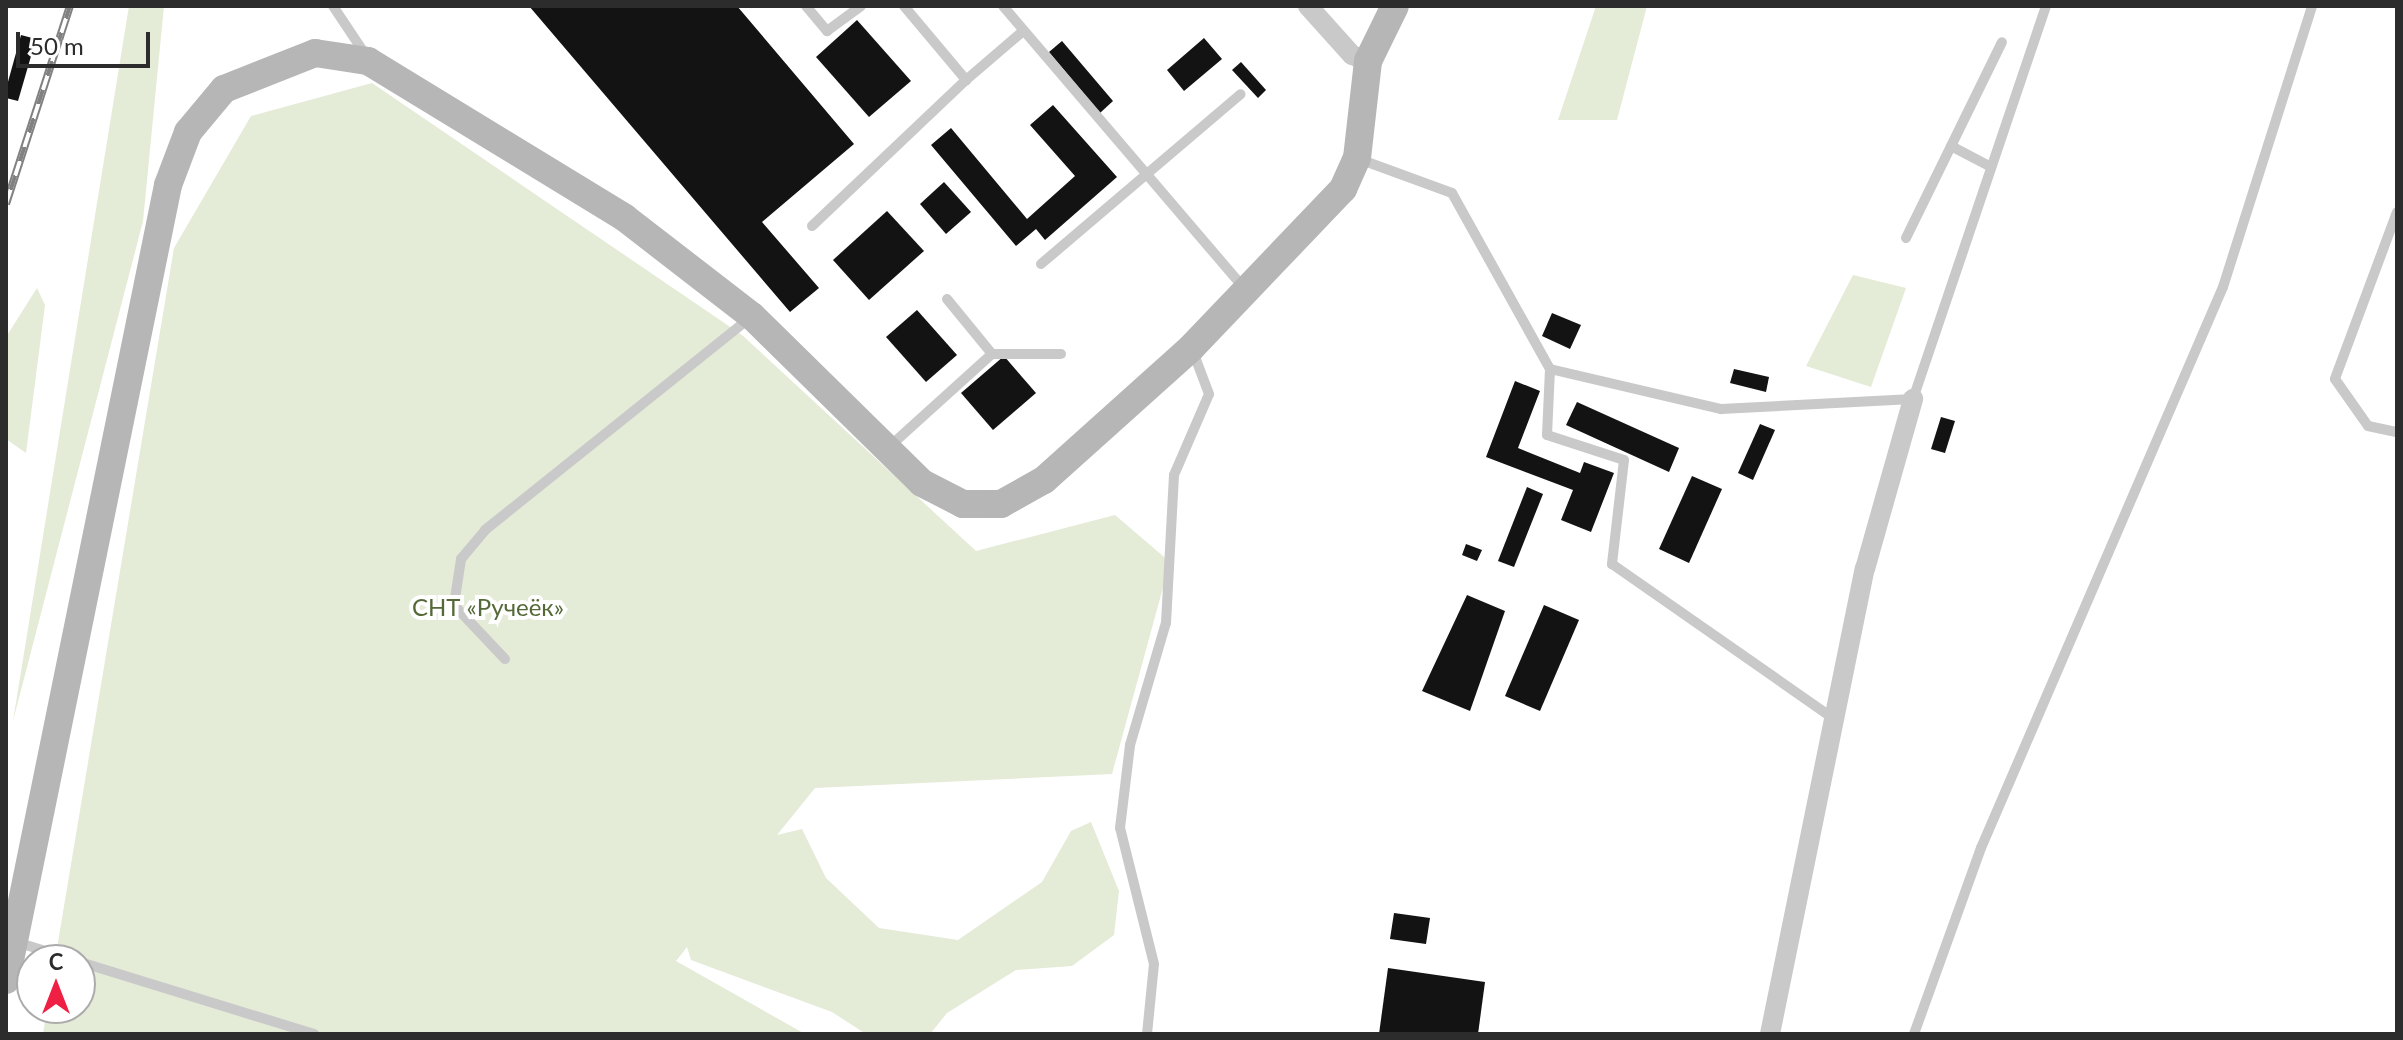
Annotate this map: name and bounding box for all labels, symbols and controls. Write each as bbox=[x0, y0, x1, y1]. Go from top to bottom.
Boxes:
scale bar bbox=[20, 16, 154, 66]
text: 50 m bbox=[30, 31, 84, 60]
park label: СНТ «Ручеёк» bbox=[412, 593, 564, 621]
north arrow bbox=[16, 944, 96, 1024]
text: С bbox=[49, 948, 63, 975]

